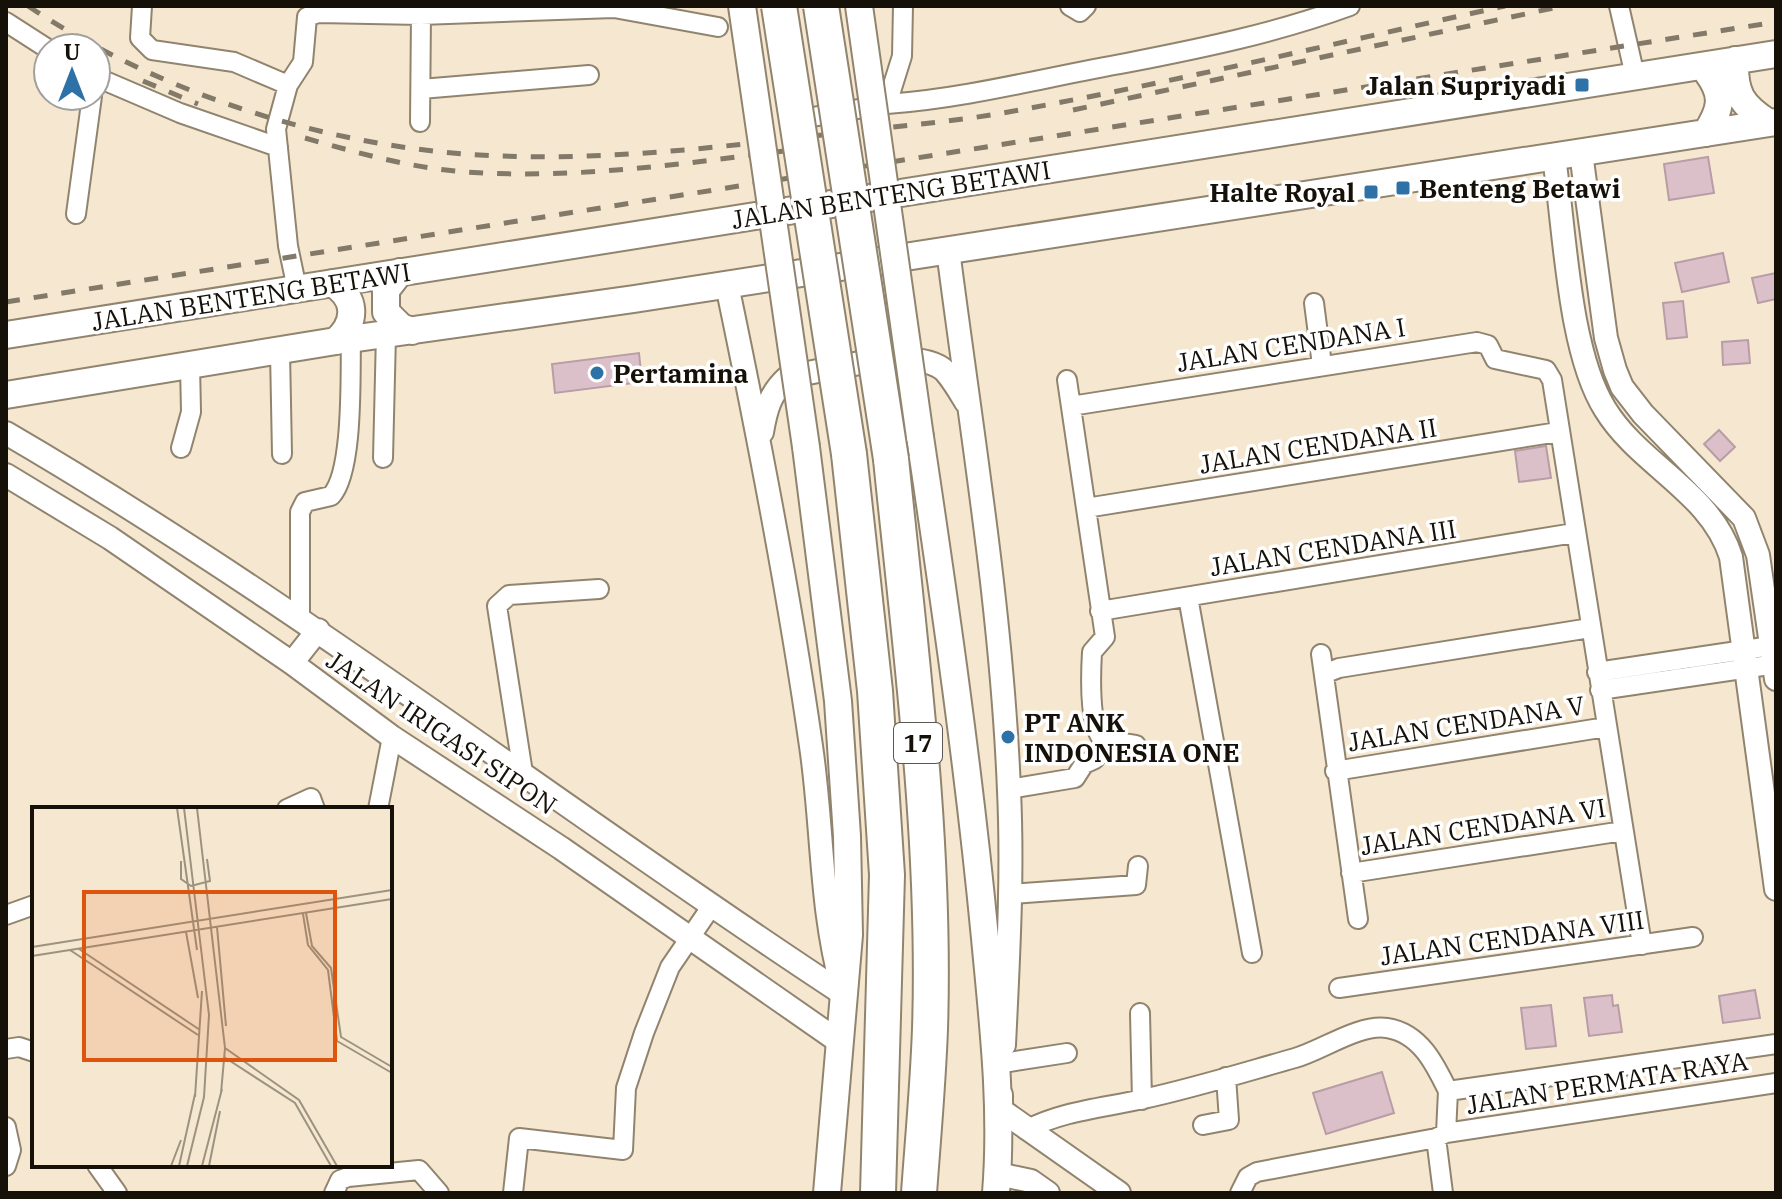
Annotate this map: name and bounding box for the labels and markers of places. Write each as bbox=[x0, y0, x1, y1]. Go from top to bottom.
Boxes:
place label: Jalan Supriyadi bbox=[1366, 68, 1566, 102]
marker: Jalan Supriyadi bbox=[1573, 76, 1591, 94]
place label: Benteng Betawi bbox=[1419, 171, 1621, 205]
place label: Halte Royal bbox=[1209, 175, 1355, 209]
marker: Benteng Betawi bbox=[1394, 179, 1412, 197]
marker: Halte Royal bbox=[1362, 183, 1380, 201]
place label: Pertamina bbox=[613, 356, 749, 390]
marker: Pertamina bbox=[588, 364, 606, 382]
place label: PT ANK INDONESIA ONE bbox=[1024, 705, 1240, 769]
marker: PT ANK INDONESIA ONE bbox=[999, 728, 1017, 746]

